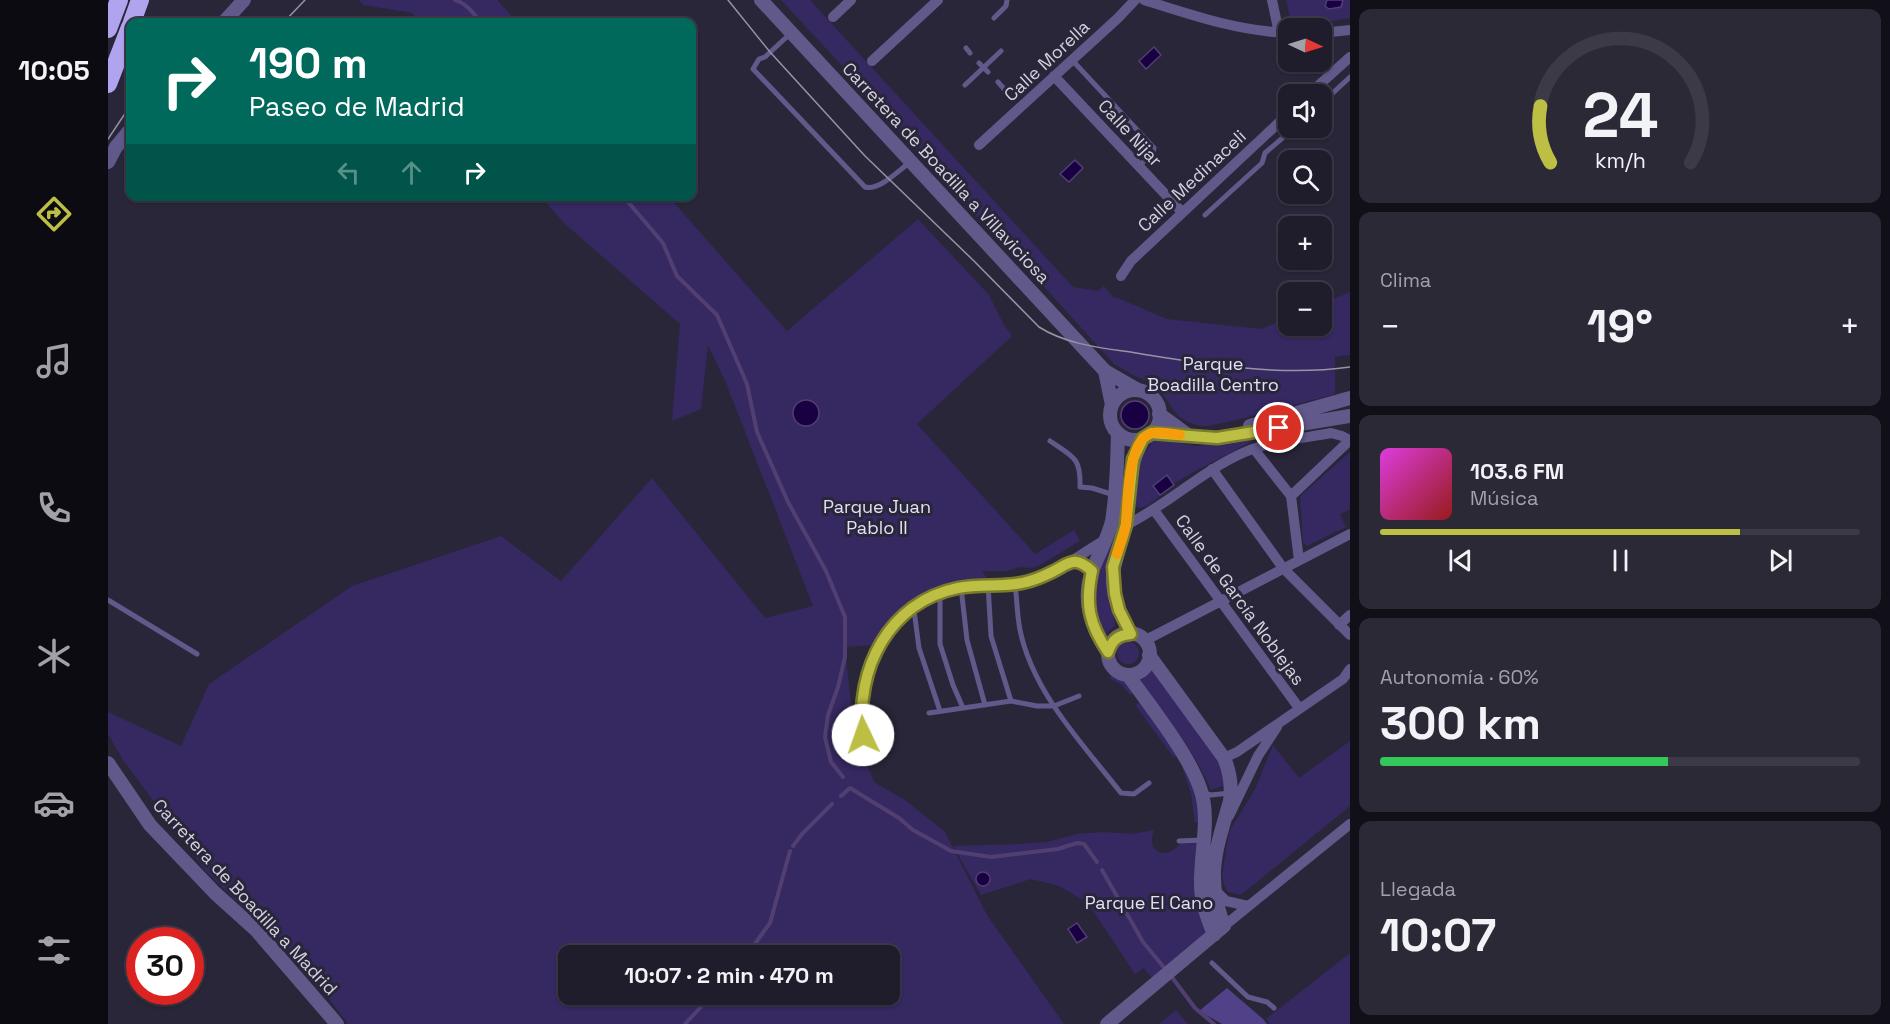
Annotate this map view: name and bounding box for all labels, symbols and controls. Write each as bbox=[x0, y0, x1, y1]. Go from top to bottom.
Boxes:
street label: Calle Morella bbox=[999, 15, 1094, 106]
north arrow bbox=[1278, 18, 1332, 72]
map controls bbox=[1278, 18, 1332, 336]
text: 190 m bbox=[249, 37, 368, 90]
icon: right bbox=[150, 42, 228, 120]
text: 10:05 bbox=[18, 53, 90, 88]
street label: Carretera de Boadilla a Villaviciosa bbox=[838, 57, 1055, 288]
text: 24 bbox=[1582, 76, 1658, 155]
button: sound bbox=[1278, 84, 1332, 138]
text: Paseo de Madrid bbox=[249, 89, 465, 124]
street label: Calle Nijar bbox=[1093, 94, 1168, 171]
street label: Calle Medinaceli bbox=[1133, 125, 1251, 237]
text: km/h bbox=[1594, 147, 1646, 174]
button: search bbox=[1278, 150, 1332, 204]
icon: left bbox=[332, 156, 365, 189]
icon: ahead bbox=[395, 156, 428, 189]
icon: right bbox=[458, 156, 491, 189]
icon: directions bbox=[33, 193, 75, 235]
button: + bbox=[1278, 216, 1332, 270]
text: Clima bbox=[1380, 267, 1431, 293]
button: − bbox=[1278, 282, 1332, 336]
text: 19° bbox=[1587, 298, 1653, 355]
text: − bbox=[1380, 306, 1400, 348]
text: + bbox=[1840, 306, 1860, 348]
icon: music bbox=[33, 340, 75, 382]
park label: Parque Boadilla Centro bbox=[1147, 352, 1279, 396]
pin bbox=[1253, 402, 1304, 453]
icon: arrive bbox=[1262, 411, 1295, 444]
text: 103.6 FM bbox=[1470, 457, 1564, 485]
text: Música bbox=[1470, 485, 1538, 511]
icon: phone bbox=[33, 487, 75, 529]
park label: Parque Juan Pablo II bbox=[823, 495, 931, 539]
street label: Calle de García Noblejas bbox=[1171, 510, 1310, 690]
icon: previous bbox=[1444, 544, 1477, 577]
icon: pause bbox=[1604, 544, 1637, 577]
icon: next bbox=[1764, 544, 1797, 577]
icon: climate bbox=[33, 635, 75, 677]
text: Autonomía · 60% bbox=[1380, 664, 1539, 690]
text: 300 km bbox=[1380, 695, 1541, 752]
position arrow bbox=[831, 703, 895, 767]
icon: car bbox=[33, 782, 75, 824]
street label: Carretera de Boadilla a Madrid bbox=[148, 794, 343, 1000]
text: Llegada bbox=[1380, 876, 1456, 902]
park label: Parque El Cano bbox=[1085, 891, 1213, 914]
text: 10:07 bbox=[1380, 907, 1496, 964]
speed limit sign: 30 bbox=[126, 927, 204, 1005]
icon: filters bbox=[33, 929, 75, 971]
text: 10:07 · 2 min · 470 m bbox=[624, 961, 834, 989]

